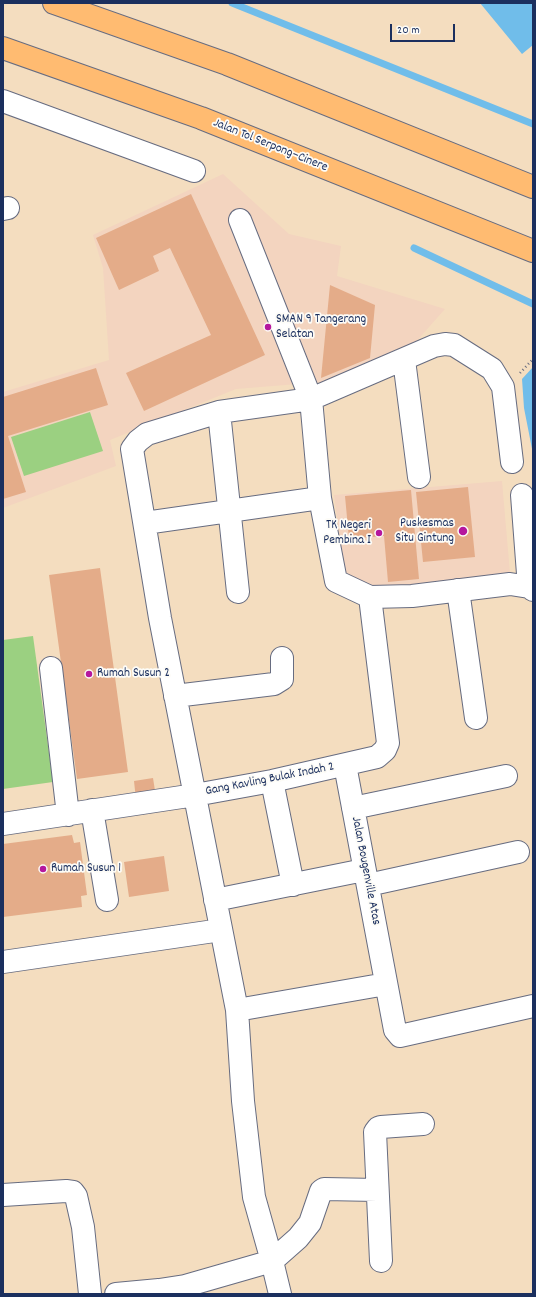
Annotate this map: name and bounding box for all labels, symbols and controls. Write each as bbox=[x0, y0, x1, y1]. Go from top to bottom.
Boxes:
scale bar bbox=[392, 16, 457, 42]
text: 20 m bbox=[397, 22, 420, 39]
street label: Jalan Tol Serpong–Cinere bbox=[210, 116, 330, 176]
place label: SMAN 9 Tangerang Selatan bbox=[276, 312, 366, 343]
marker: SMAN 9 Tangerang Selatan bbox=[263, 322, 273, 332]
place label: Puskesmas Situ Gintung bbox=[395, 516, 454, 547]
place label: TK Negeri Pembina I bbox=[323, 518, 371, 549]
marker: Puskesmas Situ Gintung bbox=[457, 525, 469, 537]
marker: TK Negeri Pembina I bbox=[374, 528, 384, 538]
place label: Rumah Susun 2 bbox=[97, 666, 170, 682]
marker: Rumah Susun 2 bbox=[84, 669, 94, 679]
street label: Gang Kavling Bulak Indah 2 bbox=[204, 760, 336, 800]
street label: Jalan Bougenville Atas bbox=[347, 815, 383, 927]
place label: Rumah Susun 1 bbox=[51, 861, 121, 877]
marker: Rumah Susun 1 bbox=[38, 864, 48, 874]

